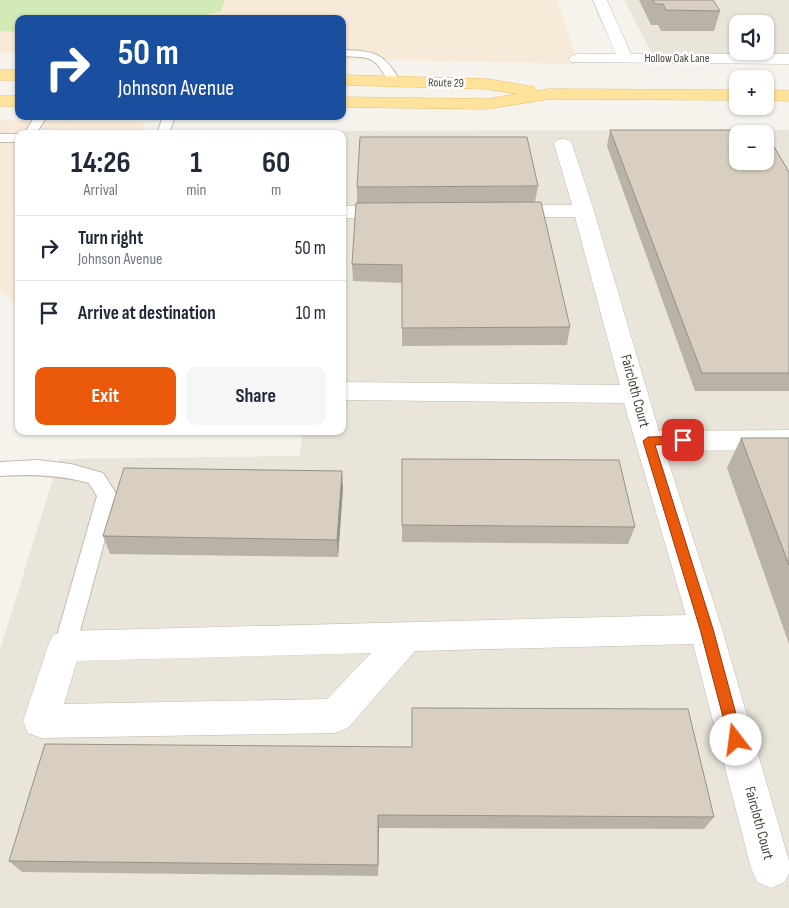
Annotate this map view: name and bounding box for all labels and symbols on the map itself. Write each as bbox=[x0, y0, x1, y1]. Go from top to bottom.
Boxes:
street label: Hollow Oak Lane bbox=[644, 51, 710, 66]
street label: Route 29 bbox=[428, 75, 464, 91]
street label: Faircloth Court bbox=[616, 352, 654, 430]
pin bbox=[662, 419, 704, 461]
position arrow bbox=[709, 713, 761, 765]
street label: Faircloth Court bbox=[740, 784, 778, 862]

